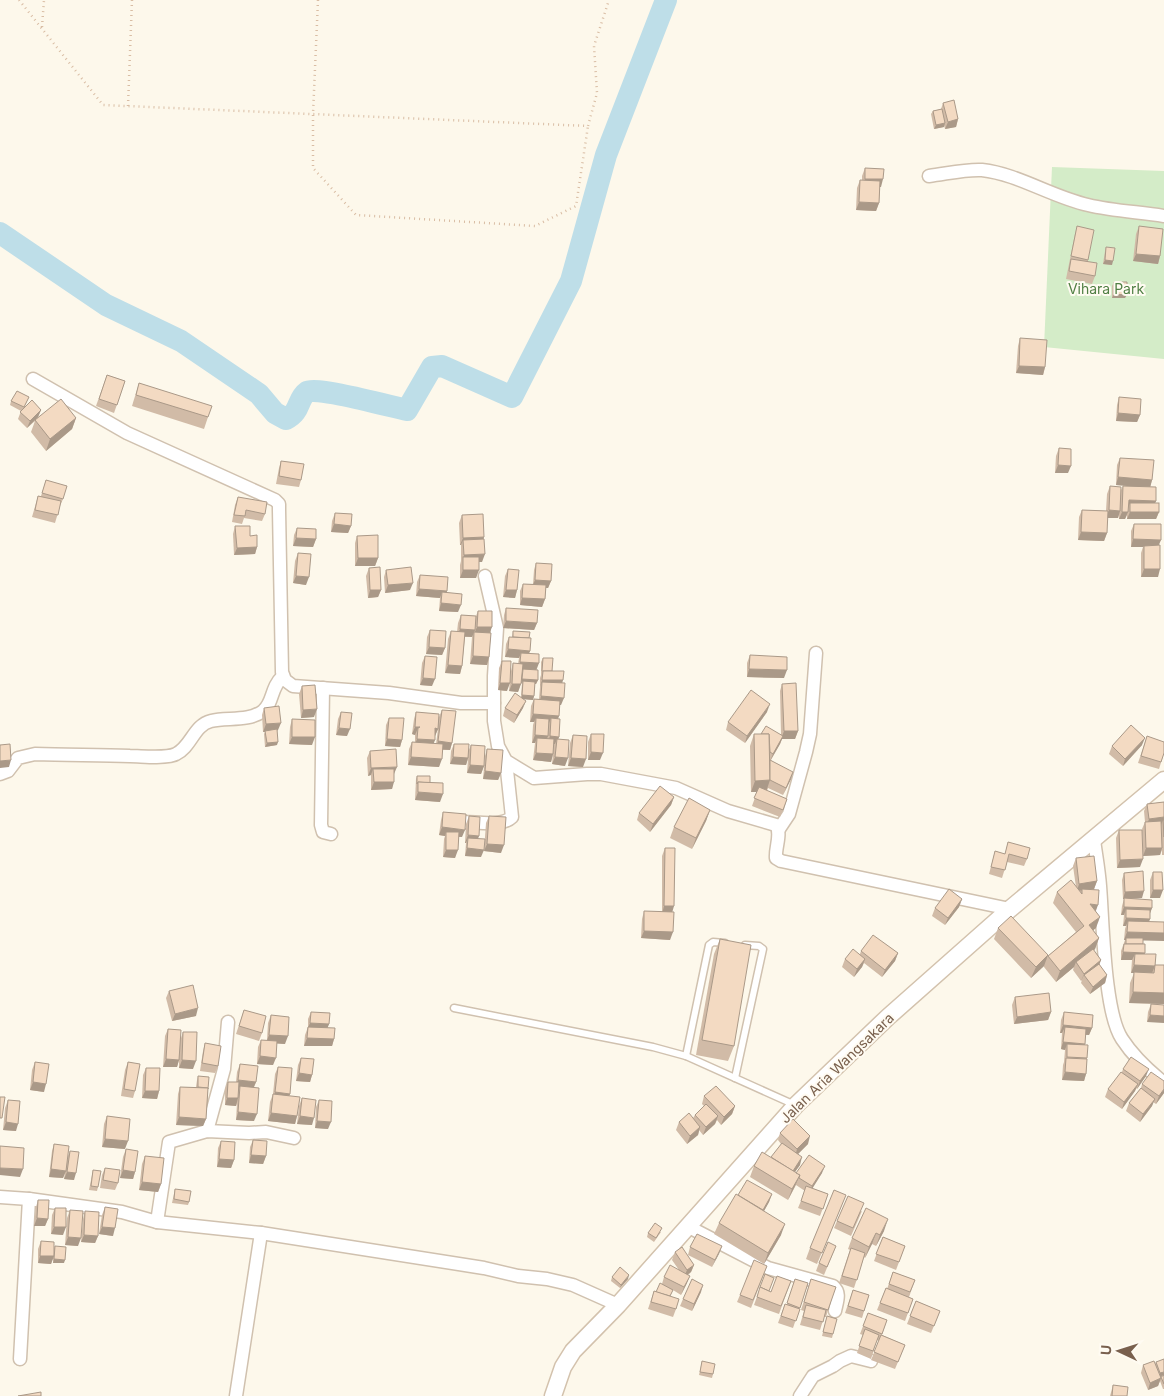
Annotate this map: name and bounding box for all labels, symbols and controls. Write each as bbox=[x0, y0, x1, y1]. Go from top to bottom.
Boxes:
park label: Vihara Park bbox=[1068, 280, 1144, 297]
street label: Jalan Aria Wangsakara bbox=[776, 1009, 897, 1126]
north arrow bbox=[1094, 1326, 1144, 1376]
text: U bbox=[1097, 1344, 1114, 1356]

